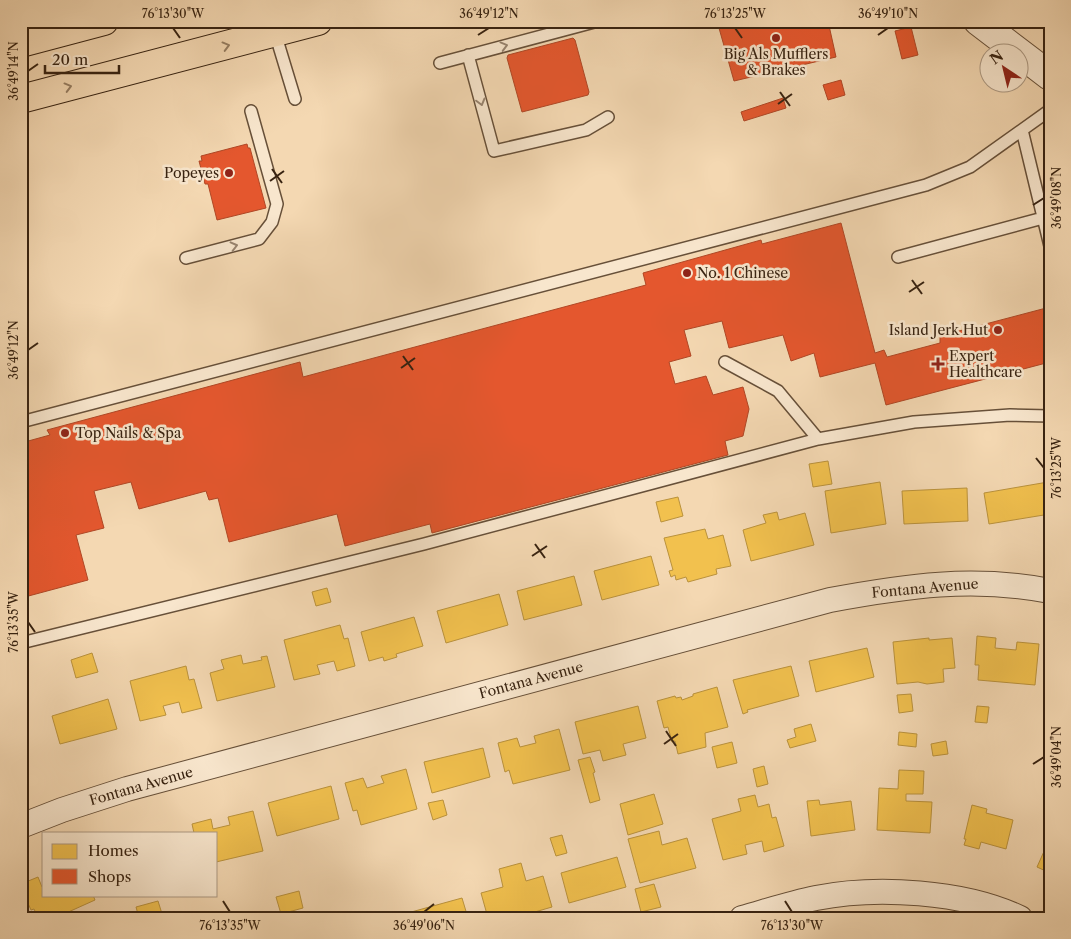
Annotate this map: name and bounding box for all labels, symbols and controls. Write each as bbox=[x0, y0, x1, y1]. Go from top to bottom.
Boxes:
text: 76°13'30"W bbox=[142, 6, 205, 21]
text: 36°49'12"N bbox=[459, 6, 519, 21]
text: 76°13'25"W bbox=[704, 6, 767, 21]
text: 36°49'10"N bbox=[858, 6, 918, 21]
marker: Big Als Mufflers & Brakes bbox=[770, 32, 782, 44]
text: 36°49'14"N bbox=[6, 41, 21, 101]
one-way arrow bbox=[221, 41, 229, 51]
one-way arrow bbox=[500, 41, 509, 52]
scale bar bbox=[45, 42, 119, 74]
north arrow bbox=[978, 42, 1028, 92]
place label: Big Als Mufflers & Brakes bbox=[724, 45, 828, 79]
text: N bbox=[986, 46, 1007, 68]
text: 20 m bbox=[52, 50, 88, 69]
one-way arrow bbox=[64, 82, 72, 92]
one-way arrow bbox=[475, 98, 486, 107]
place label: Popeyes bbox=[164, 164, 219, 182]
marker: Popeyes bbox=[223, 167, 235, 179]
text: 36°49'08"N bbox=[1049, 167, 1064, 229]
one-way arrow bbox=[229, 241, 238, 252]
place label: No. 1 Chinese bbox=[697, 264, 788, 282]
marker: No. 1 Chinese bbox=[681, 267, 693, 279]
text: 36°49'12"N bbox=[6, 320, 21, 380]
place label: Island Jerk Hut bbox=[889, 321, 988, 339]
marker: Island Jerk Hut bbox=[992, 324, 1004, 336]
place label: Expert Healthcare bbox=[949, 347, 1022, 381]
marker: Expert Healthcare bbox=[931, 357, 945, 371]
place label: Top Nails & Spa bbox=[75, 424, 182, 442]
marker: Top Nails & Spa bbox=[59, 427, 71, 439]
text: 76°13'25"W bbox=[1049, 436, 1064, 499]
street label: Fontana Avenue bbox=[871, 574, 979, 602]
text: 76°13'35"W bbox=[6, 590, 21, 653]
street label: Fontana Avenue bbox=[477, 657, 585, 703]
text: 36°49'04"N bbox=[1049, 726, 1064, 788]
street label: Fontana Avenue bbox=[87, 763, 195, 809]
legend bbox=[42, 832, 218, 896]
text: Homes bbox=[88, 841, 139, 860]
text: Shops bbox=[88, 867, 131, 886]
text: 76°13'35"W bbox=[199, 918, 262, 933]
text: 36°49'06"N bbox=[393, 918, 455, 933]
text: 76°13'30"W bbox=[761, 918, 824, 933]

